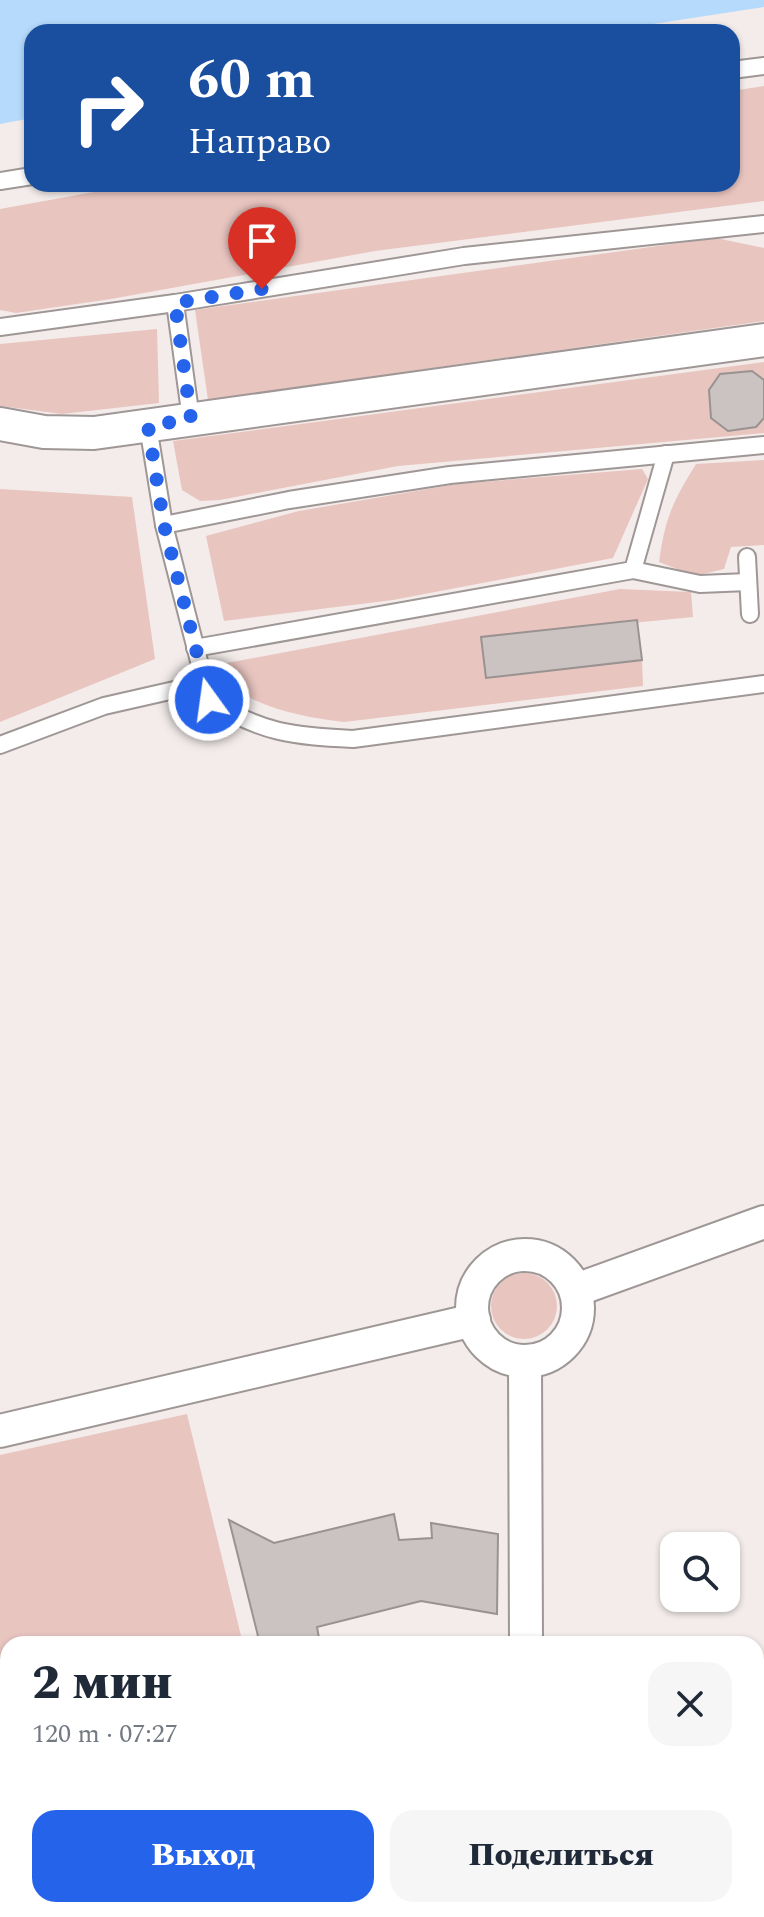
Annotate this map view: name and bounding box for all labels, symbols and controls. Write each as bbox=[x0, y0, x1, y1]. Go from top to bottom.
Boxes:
text: 60 m bbox=[188, 38, 315, 123]
icon: right bbox=[56, 56, 160, 160]
text: Направо bbox=[188, 115, 331, 170]
pin bbox=[228, 207, 296, 289]
icon: arrive bbox=[240, 219, 284, 263]
position arrow bbox=[167, 658, 251, 742]
map controls bbox=[660, 1532, 740, 1612]
button: search bbox=[660, 1532, 740, 1612]
text: 2 мин bbox=[32, 1647, 172, 1720]
button: close bbox=[648, 1662, 732, 1746]
text: 120 m · 07:27 bbox=[32, 1714, 178, 1754]
button: Выход bbox=[32, 1810, 374, 1902]
button: Поделиться bbox=[390, 1810, 732, 1902]

